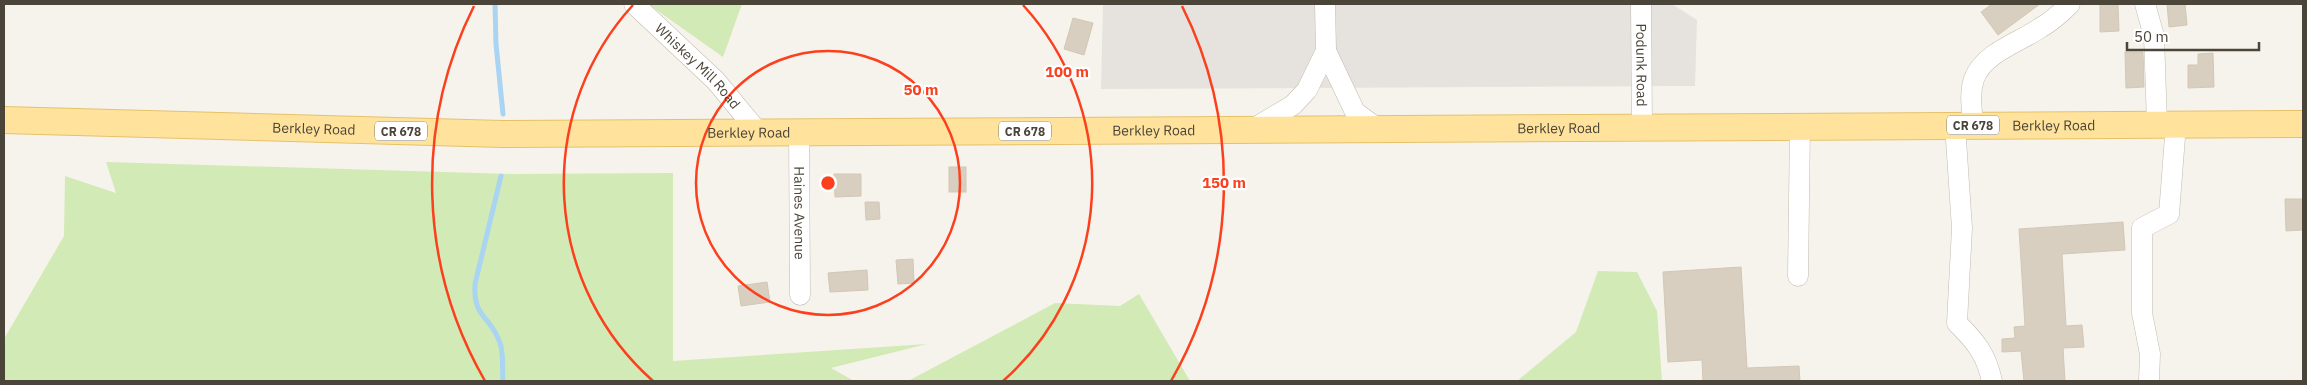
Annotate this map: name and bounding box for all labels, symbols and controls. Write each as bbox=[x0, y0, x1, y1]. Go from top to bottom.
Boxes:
street label: Whiskey Mill Road bbox=[651, 19, 744, 113]
scale bar bbox=[2127, 20, 2260, 52]
street label: Podunk Road bbox=[1632, 23, 1651, 107]
text: 50 m bbox=[2134, 27, 2169, 46]
text: 100 m bbox=[1045, 62, 1089, 81]
text: 50 m bbox=[904, 80, 938, 99]
road number: CR 678 bbox=[1947, 116, 1999, 134]
street label: Berkley Road bbox=[2012, 116, 2095, 135]
street label: Berkley Road bbox=[272, 119, 356, 139]
street label: Berkley Road bbox=[1517, 119, 1601, 137]
street label: Berkley Road bbox=[1112, 121, 1196, 140]
road number: CR 678 bbox=[375, 122, 427, 140]
road number: CR 678 bbox=[999, 122, 1051, 140]
street label: Berkley Road bbox=[707, 123, 791, 142]
street label: Haines Avenue bbox=[790, 166, 809, 260]
text: 150 m bbox=[1202, 173, 1246, 192]
centre of rings bbox=[819, 174, 837, 192]

